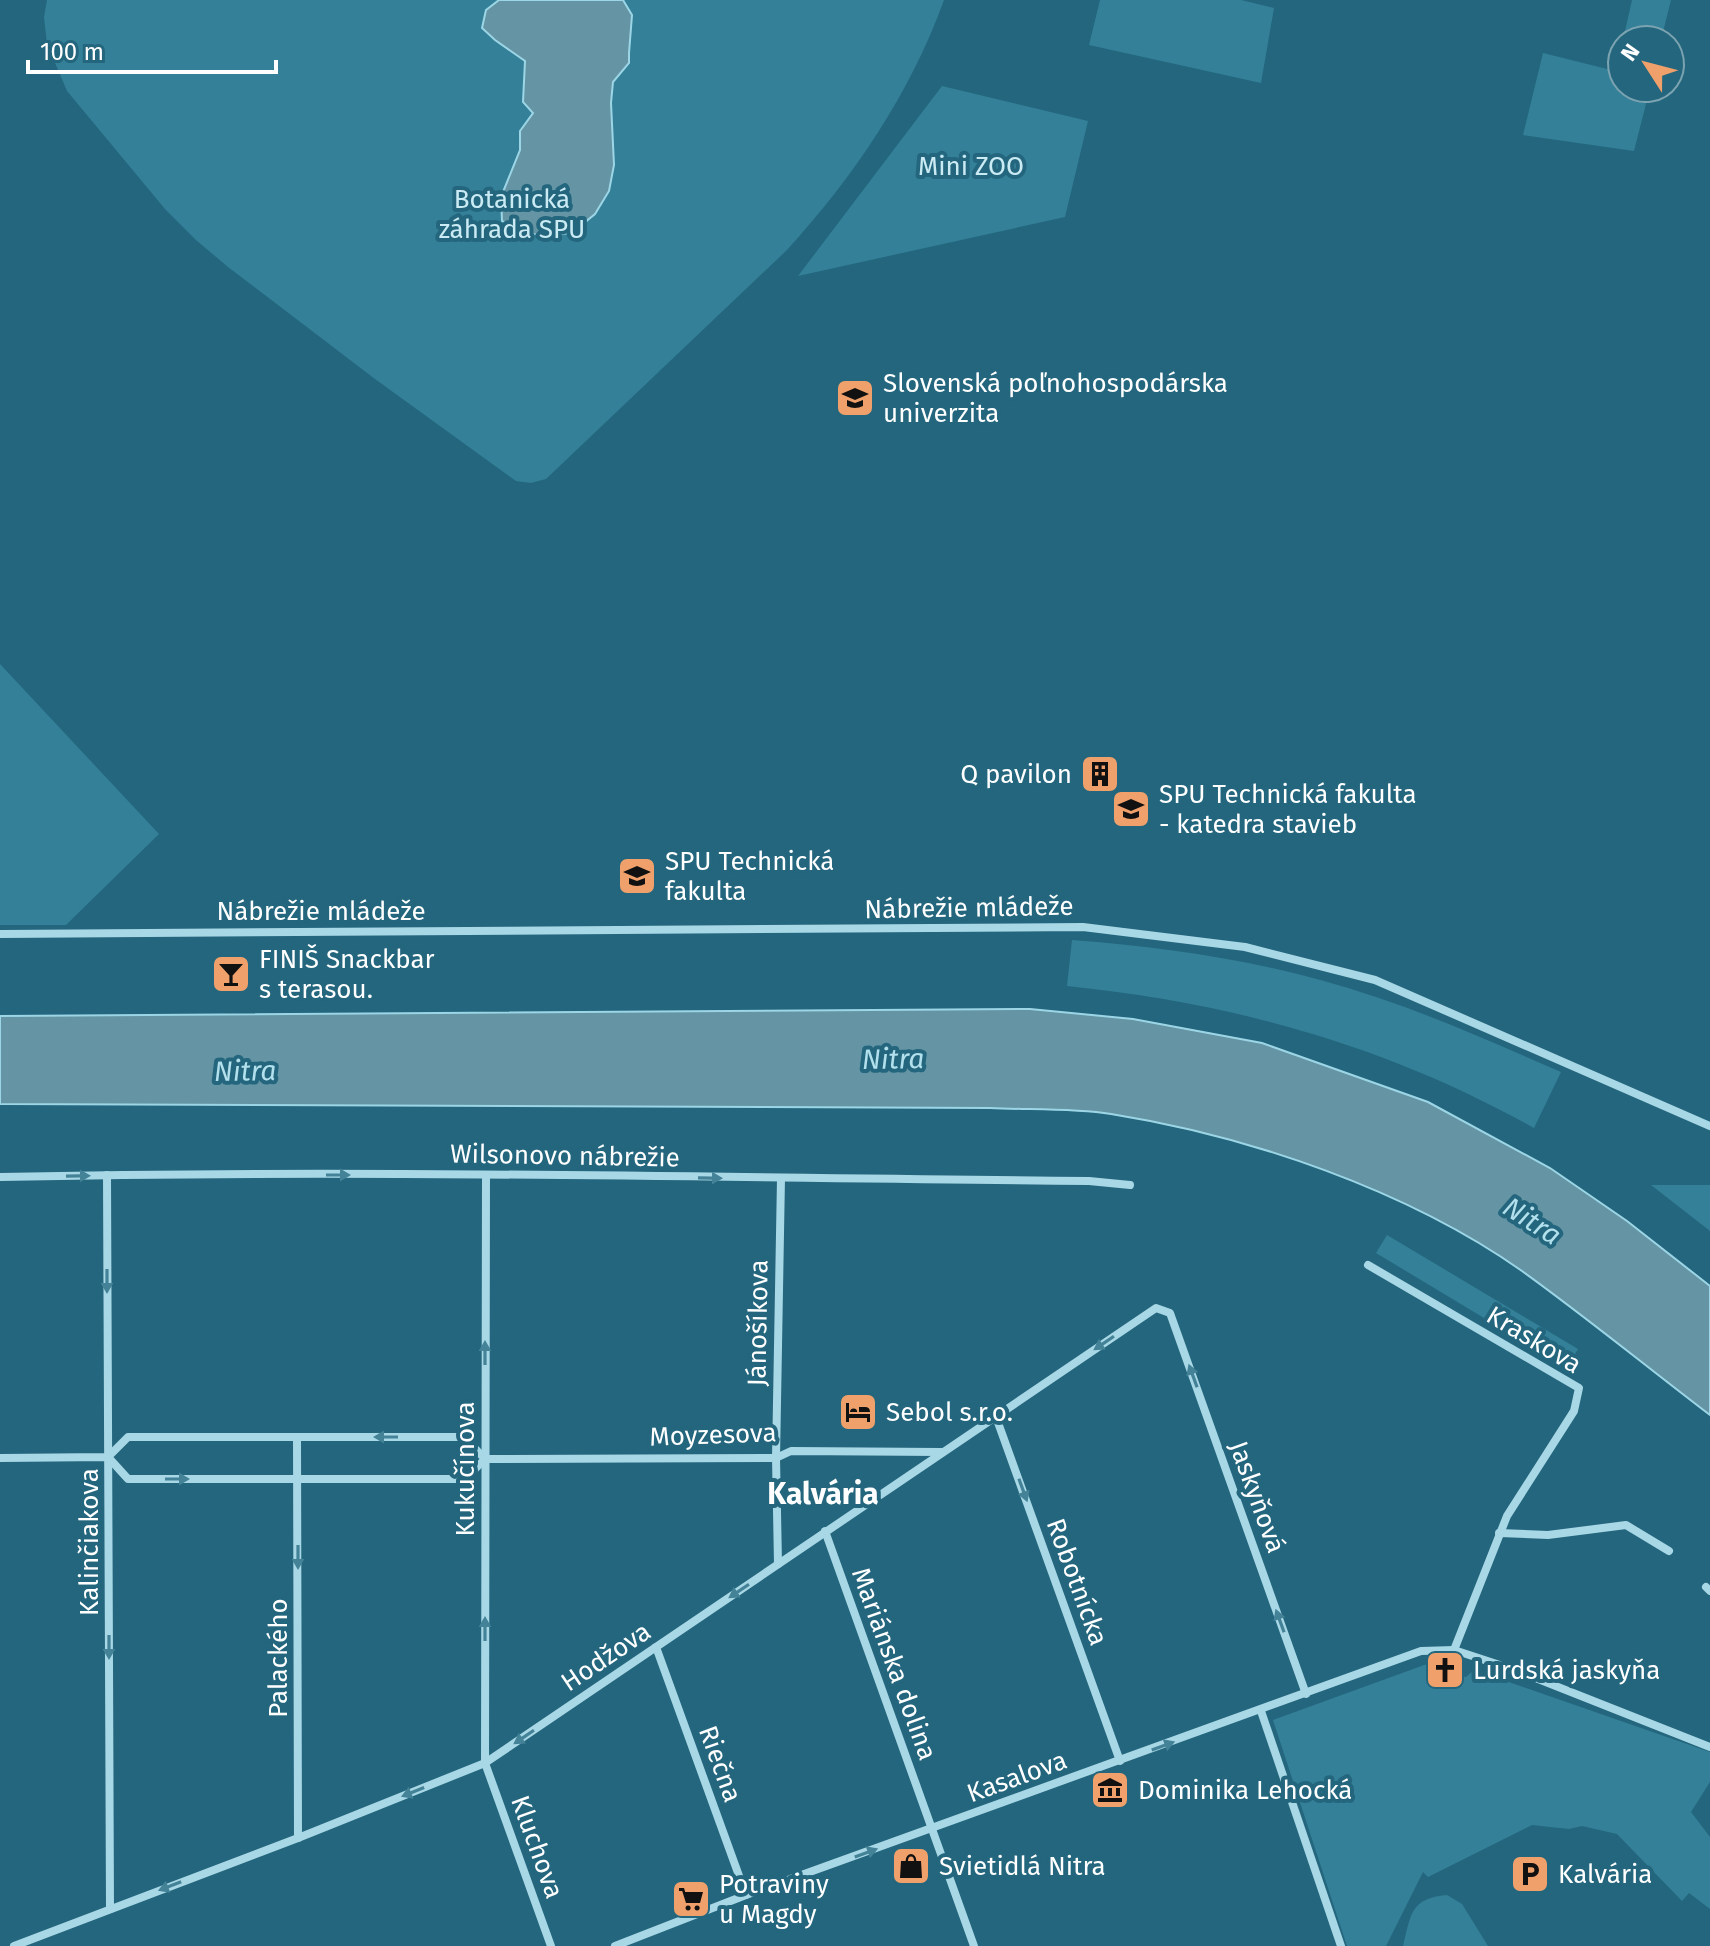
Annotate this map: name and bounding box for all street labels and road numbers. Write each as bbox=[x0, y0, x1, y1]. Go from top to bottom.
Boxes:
street label: Nábrežie mládeže bbox=[864, 891, 1074, 925]
street label: Nábrežie mládeže bbox=[216, 896, 426, 927]
street label: Wilsonovo nábrežie bbox=[450, 1138, 680, 1174]
street label: Jánošíkova bbox=[741, 1259, 775, 1387]
street label: Kraskova bbox=[1481, 1300, 1587, 1380]
street label: Kukučínova bbox=[450, 1401, 481, 1537]
street label: Moyzesova bbox=[649, 1417, 777, 1453]
street label: Jaskyňová bbox=[1222, 1437, 1292, 1557]
street label: Kalinčiakova bbox=[74, 1468, 105, 1616]
street label: Robotnícka bbox=[1040, 1514, 1114, 1650]
street label: Mariánska dolina bbox=[845, 1564, 943, 1764]
street label: Palackého bbox=[263, 1598, 294, 1718]
street label: Hodžova bbox=[555, 1616, 657, 1698]
street label: Riečna bbox=[692, 1722, 748, 1806]
street label: Kasalova bbox=[963, 1745, 1071, 1809]
street label: Kluchova bbox=[504, 1791, 570, 1903]

